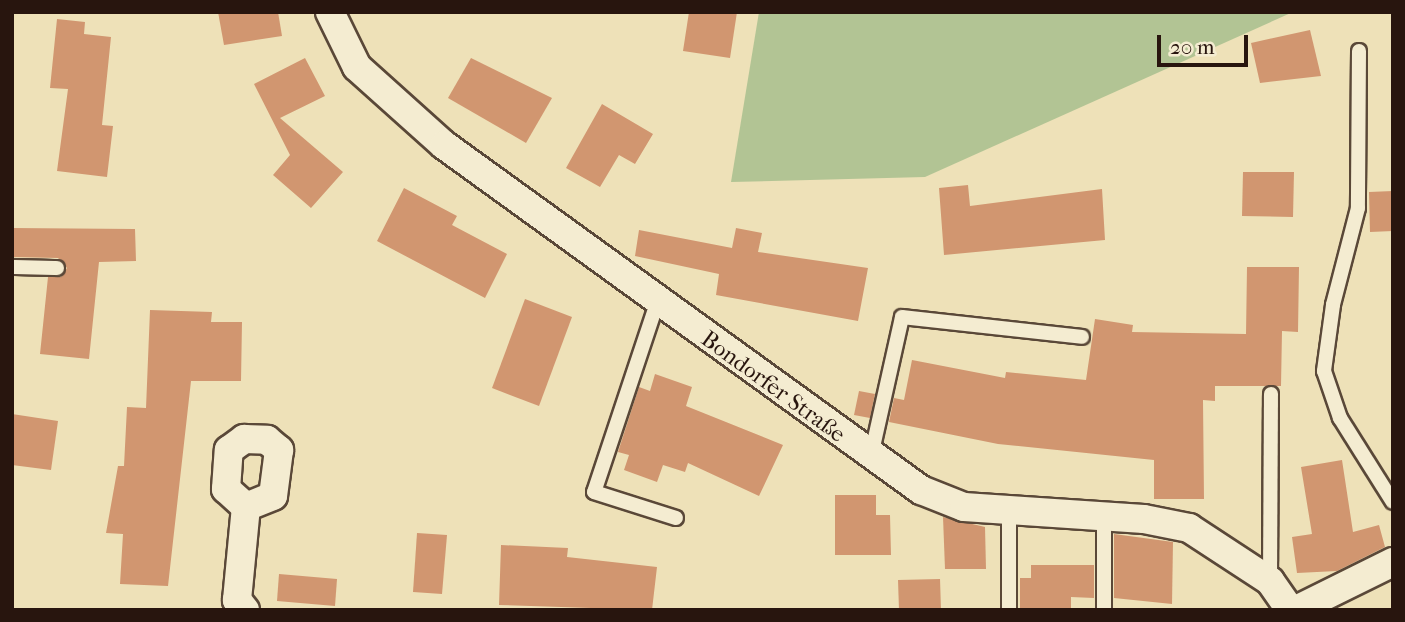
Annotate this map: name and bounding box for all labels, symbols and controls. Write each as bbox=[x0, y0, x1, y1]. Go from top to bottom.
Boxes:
scale bar bbox=[1160, 21, 1251, 65]
text: 20 m bbox=[1170, 35, 1214, 59]
street label: Bondorfer Straße bbox=[696, 325, 850, 449]

